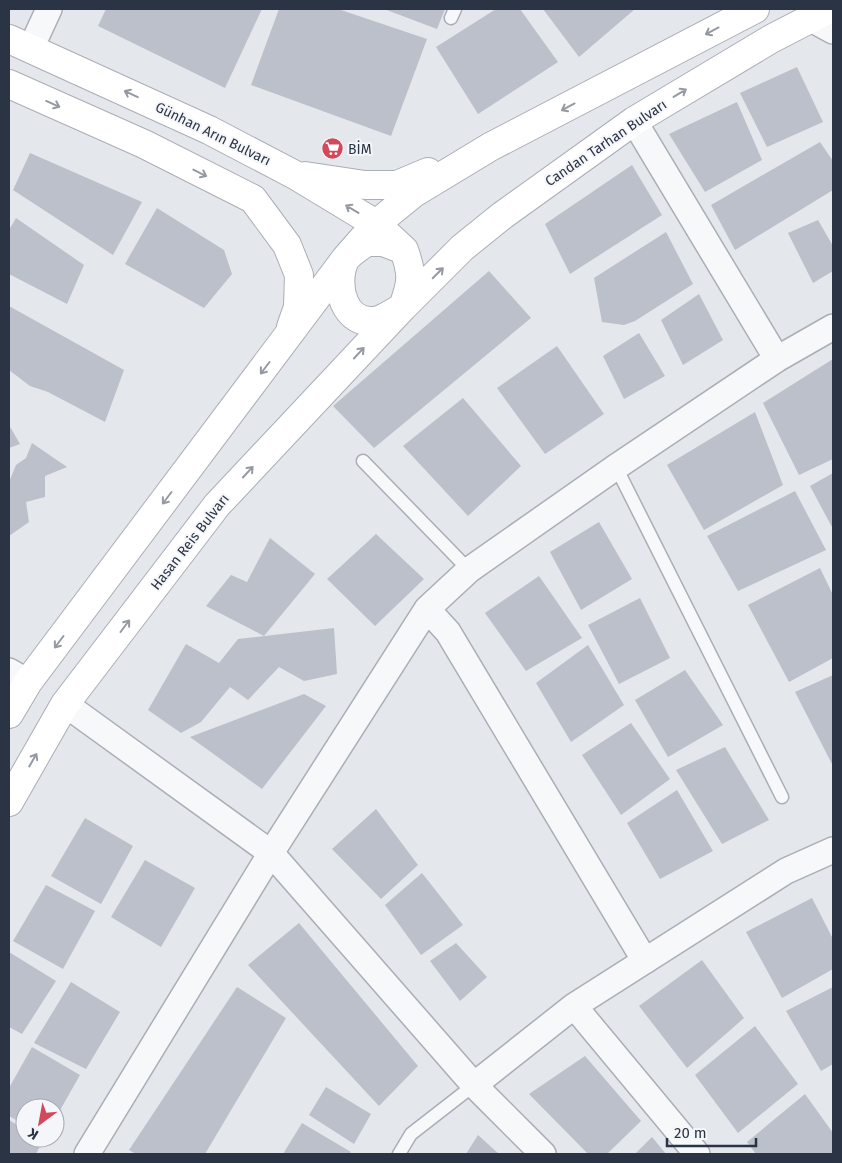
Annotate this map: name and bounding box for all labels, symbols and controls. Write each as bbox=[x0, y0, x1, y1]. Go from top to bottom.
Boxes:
one-way arrow bbox=[704, 26, 719, 36]
one-way arrow bbox=[124, 88, 139, 98]
one-way arrow bbox=[673, 88, 687, 98]
street label: Candan Tarhan Bulvarı bbox=[542, 96, 670, 190]
one-way arrow bbox=[45, 99, 60, 109]
street label: Günhan Arın Bulvarı bbox=[152, 99, 274, 169]
one-way arrow bbox=[560, 102, 575, 112]
supermarket icon: BİM bbox=[320, 137, 344, 161]
place label: BİM bbox=[348, 140, 372, 158]
one-way arrow bbox=[193, 168, 208, 178]
one-way arrow bbox=[345, 204, 360, 214]
one-way arrow bbox=[431, 267, 443, 279]
one-way arrow bbox=[353, 347, 365, 360]
one-way arrow bbox=[260, 361, 270, 375]
one-way arrow bbox=[242, 466, 254, 479]
street label: Hasan Reis Bulvarı bbox=[147, 491, 233, 593]
one-way arrow bbox=[162, 491, 172, 505]
one-way arrow bbox=[119, 620, 130, 633]
one-way arrow bbox=[53, 635, 64, 648]
one-way arrow bbox=[28, 752, 38, 767]
north arrow bbox=[15, 1098, 65, 1148]
scale bar bbox=[667, 1116, 756, 1148]
text: K bbox=[24, 1123, 42, 1143]
text: 20 m bbox=[674, 1124, 707, 1142]

